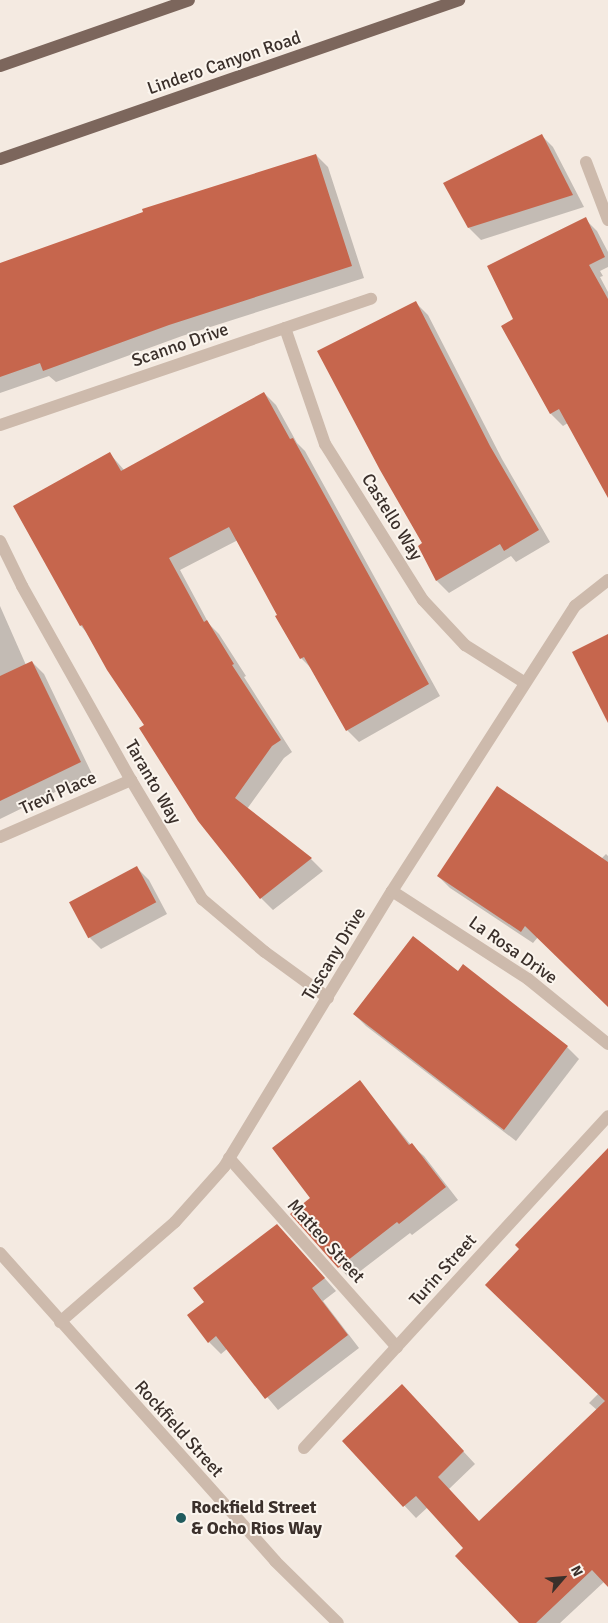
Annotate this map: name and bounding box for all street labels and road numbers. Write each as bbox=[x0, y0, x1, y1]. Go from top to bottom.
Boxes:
street label: Lindero Canyon Road bbox=[144, 27, 304, 99]
street label: Scanno Drive bbox=[129, 318, 231, 372]
street label: Castello Way bbox=[357, 470, 427, 564]
street label: Taranto Way bbox=[120, 736, 186, 828]
street label: Trevi Place bbox=[16, 766, 100, 820]
street label: Tuscany Drive bbox=[298, 903, 370, 1005]
street label: La Rosa Drive bbox=[464, 911, 562, 989]
street label: Matteo Street bbox=[283, 1195, 369, 1287]
street label: Turin Street bbox=[405, 1229, 481, 1311]
street label: Rockfield Street bbox=[130, 1376, 228, 1482]

